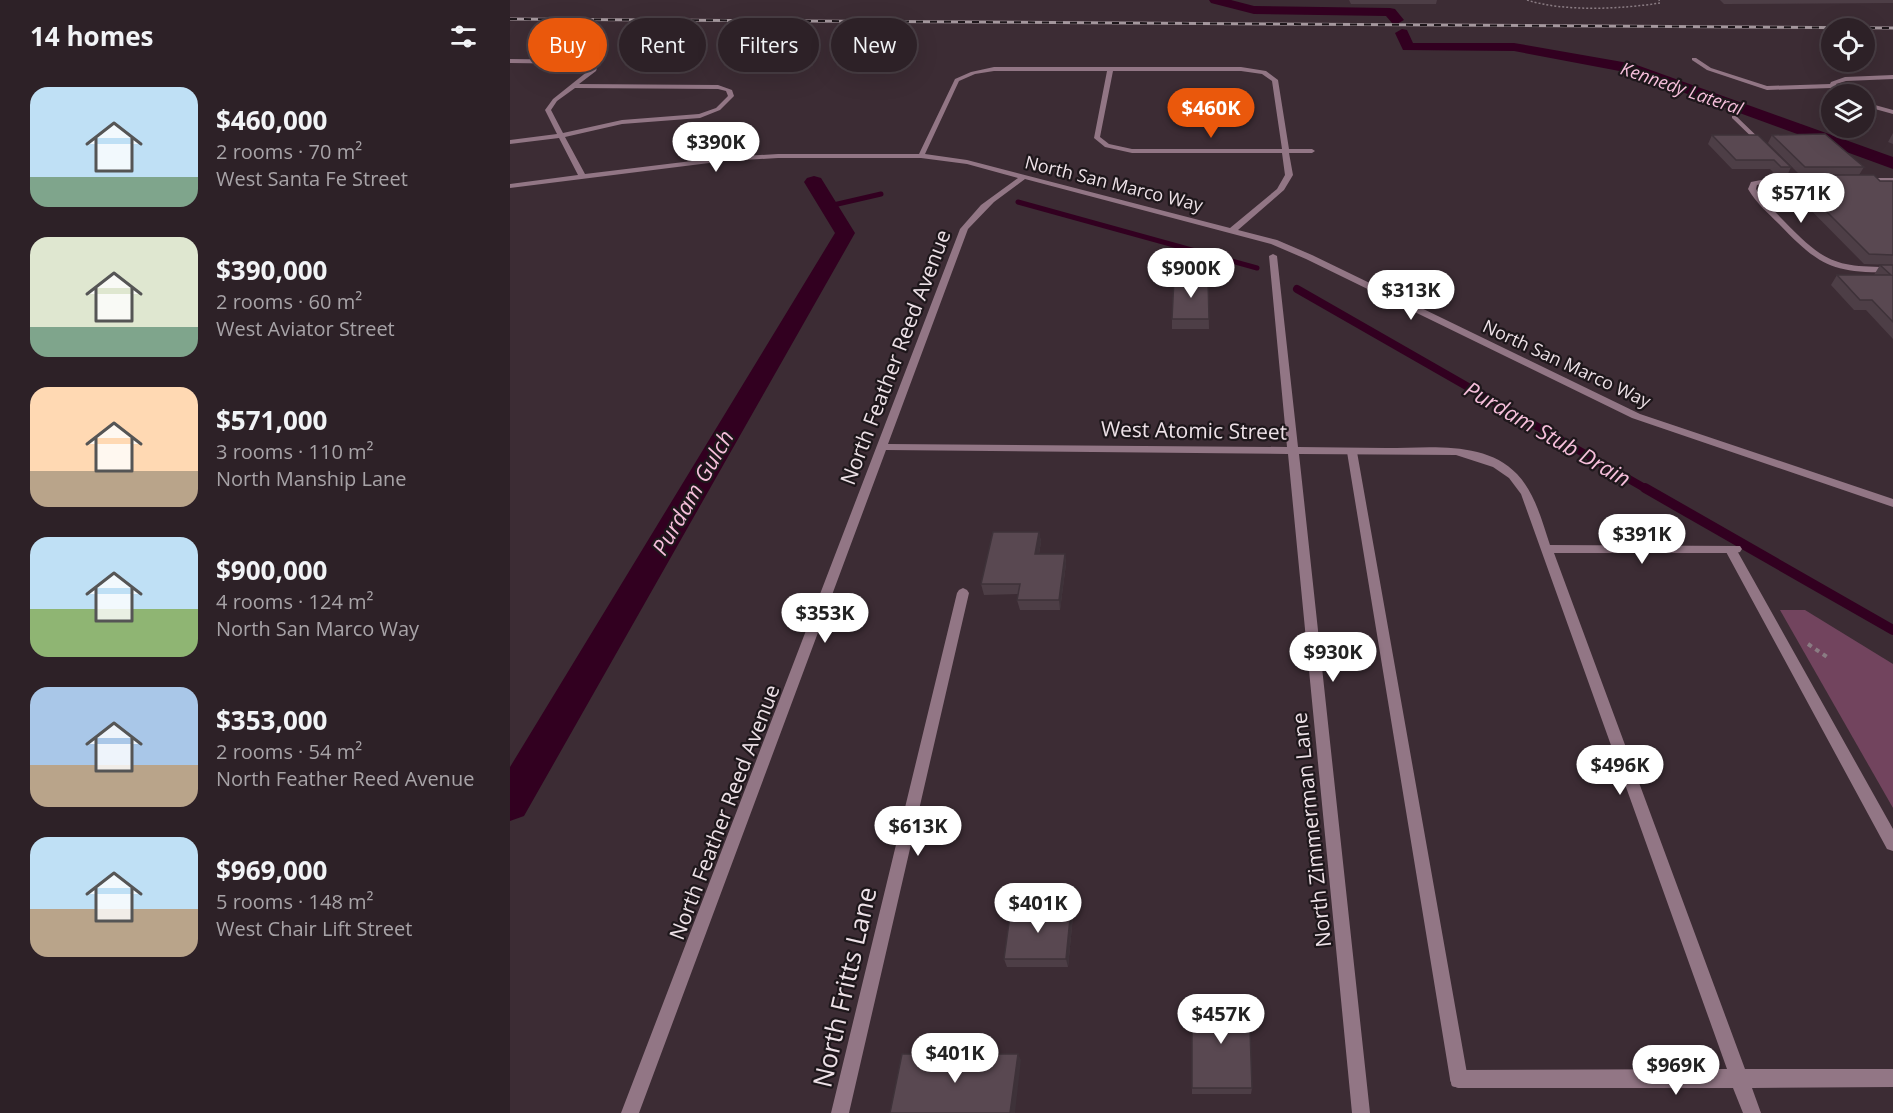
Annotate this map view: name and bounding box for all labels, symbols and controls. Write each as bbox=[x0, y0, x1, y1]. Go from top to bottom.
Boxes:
text: 14 homes bbox=[30, 18, 154, 54]
chip: Buy bbox=[528, 18, 607, 72]
chip: Rent bbox=[619, 18, 706, 72]
chip: Filters bbox=[718, 18, 819, 72]
chip: New bbox=[831, 18, 917, 72]
map controls bbox=[1821, 18, 1875, 138]
button: locate bbox=[1821, 18, 1875, 72]
icon: filters bbox=[447, 20, 480, 53]
water label: Kennedy Lateral bbox=[1618, 56, 1747, 120]
button: layers bbox=[1821, 84, 1875, 138]
pin: $460K bbox=[1169, 88, 1253, 139]
text: $460K bbox=[1181, 94, 1241, 121]
text: $460,000 bbox=[216, 102, 327, 138]
icon: home bbox=[78, 111, 150, 183]
pin: $390K bbox=[674, 122, 758, 173]
text: $390K bbox=[686, 128, 746, 155]
text: 2 rooms · 70 m² bbox=[216, 138, 362, 165]
street label: North San Marco Way bbox=[1022, 149, 1207, 217]
text: West Santa Fe Street bbox=[216, 165, 408, 192]
pin: $571K bbox=[1759, 173, 1843, 224]
text: $571K bbox=[1771, 179, 1831, 206]
street label: North Feather Reed Avenue bbox=[833, 225, 957, 489]
pin: $900K bbox=[1149, 248, 1233, 299]
text: $390,000 bbox=[216, 252, 327, 288]
text: $900K bbox=[1161, 254, 1221, 281]
icon: home bbox=[78, 261, 150, 333]
pin: $313K bbox=[1369, 270, 1453, 321]
text: $313K bbox=[1381, 276, 1441, 303]
text: 2 rooms · 60 m² bbox=[216, 288, 362, 315]
street label: North San Marco Way bbox=[1479, 314, 1656, 413]
text: West Aviator Street bbox=[216, 315, 395, 342]
water label: Purdam Stub Drain bbox=[1459, 373, 1637, 493]
text: $571,000 bbox=[216, 402, 327, 438]
icon: home bbox=[78, 411, 150, 483]
street label: West Atomic Street bbox=[1101, 414, 1287, 446]
water label: Purdam Gulch bbox=[644, 424, 740, 560]
text: 3 rooms · 110 m² bbox=[216, 438, 374, 465]
text: North Manship Lane bbox=[216, 465, 407, 492]
pin: $391K bbox=[1600, 514, 1684, 565]
text: $391K bbox=[1612, 520, 1672, 547]
text: $900,000 bbox=[216, 552, 327, 588]
icon: home bbox=[78, 561, 150, 633]
text: 4 rooms · 124 m² bbox=[216, 588, 374, 615]
pin: $353K bbox=[783, 593, 867, 644]
text: $353K bbox=[795, 599, 855, 626]
text: North San Marco Way bbox=[216, 615, 419, 642]
pin: $930K bbox=[1291, 632, 1375, 683]
text: $930K bbox=[1303, 638, 1363, 665]
street label: North Feather Reed Avenue bbox=[662, 680, 786, 944]
text: $353,000 bbox=[216, 702, 327, 738]
icon: home bbox=[78, 711, 150, 783]
street label: North Zimmerman Lane bbox=[1285, 711, 1337, 949]
text: 2 rooms · 54 m² bbox=[216, 738, 362, 765]
pin: $496K bbox=[1578, 745, 1662, 796]
text: $496K bbox=[1590, 751, 1650, 778]
text: North Feather Reed Avenue bbox=[216, 765, 474, 792]
pin: $613K bbox=[876, 806, 960, 857]
text: $613K bbox=[888, 812, 948, 839]
text: $969,000 bbox=[216, 852, 327, 888]
icon: home bbox=[78, 861, 150, 933]
street label: North Fritts Lane bbox=[803, 883, 885, 1091]
pin: $401K bbox=[996, 883, 1080, 934]
text: 5 rooms · 148 m² bbox=[216, 888, 374, 915]
text: $401K bbox=[1008, 889, 1068, 916]
text: West Chair Lift Street bbox=[216, 915, 412, 942]
pin: $457K bbox=[1179, 994, 1263, 1045]
text: $457K bbox=[1191, 1000, 1251, 1027]
pin: $401K bbox=[913, 1033, 997, 1084]
text: $401K bbox=[925, 1039, 985, 1066]
pin: $969K bbox=[1634, 1045, 1718, 1096]
text: $969K bbox=[1646, 1051, 1706, 1078]

